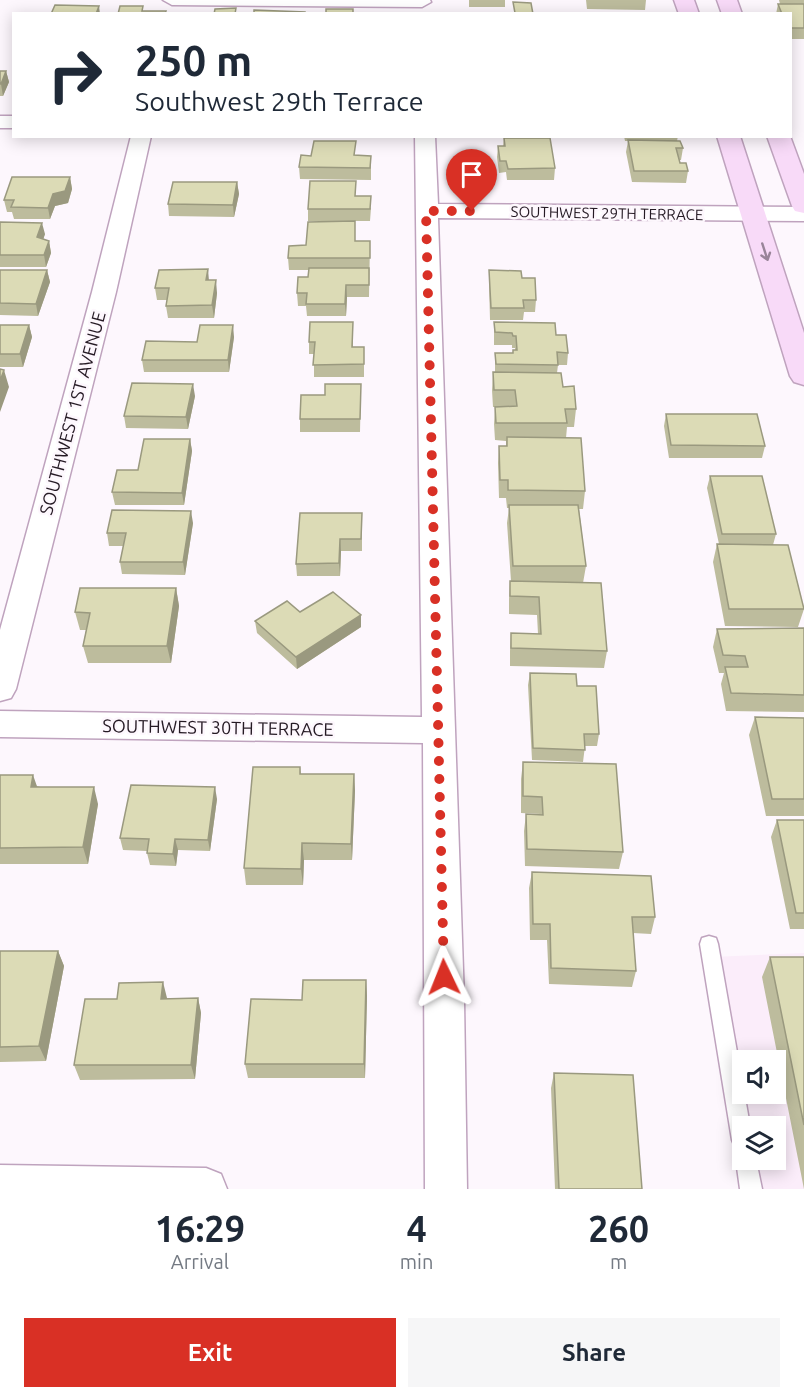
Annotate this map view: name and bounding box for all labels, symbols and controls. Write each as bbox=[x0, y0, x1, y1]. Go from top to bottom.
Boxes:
icon: right bbox=[36, 36, 114, 114]
text: 250 m bbox=[135, 37, 252, 84]
text: Southwest 29th Terrace bbox=[135, 86, 424, 116]
pin bbox=[446, 149, 497, 211]
icon: arrive bbox=[455, 158, 488, 191]
street label: SOUTHWEST 29TH TERRACE bbox=[511, 203, 703, 223]
one-way arrow bbox=[760, 242, 771, 261]
street label: SOUTHWEST 1ST AVENUE bbox=[35, 309, 109, 517]
street label: SOUTHWEST 30TH TERRACE bbox=[102, 715, 334, 739]
position arrow bbox=[412, 945, 476, 1009]
map controls bbox=[732, 1050, 786, 1170]
button: sound bbox=[732, 1050, 786, 1104]
button: layers bbox=[732, 1116, 786, 1170]
text: 16:29 bbox=[155, 1208, 245, 1249]
text: 4 bbox=[406, 1208, 427, 1249]
text: 260 bbox=[588, 1208, 649, 1249]
text: Arrival bbox=[171, 1250, 229, 1273]
text: min bbox=[400, 1250, 433, 1273]
text: m bbox=[610, 1250, 627, 1273]
button: Exit bbox=[24, 1318, 396, 1387]
button: Share bbox=[408, 1318, 780, 1387]

